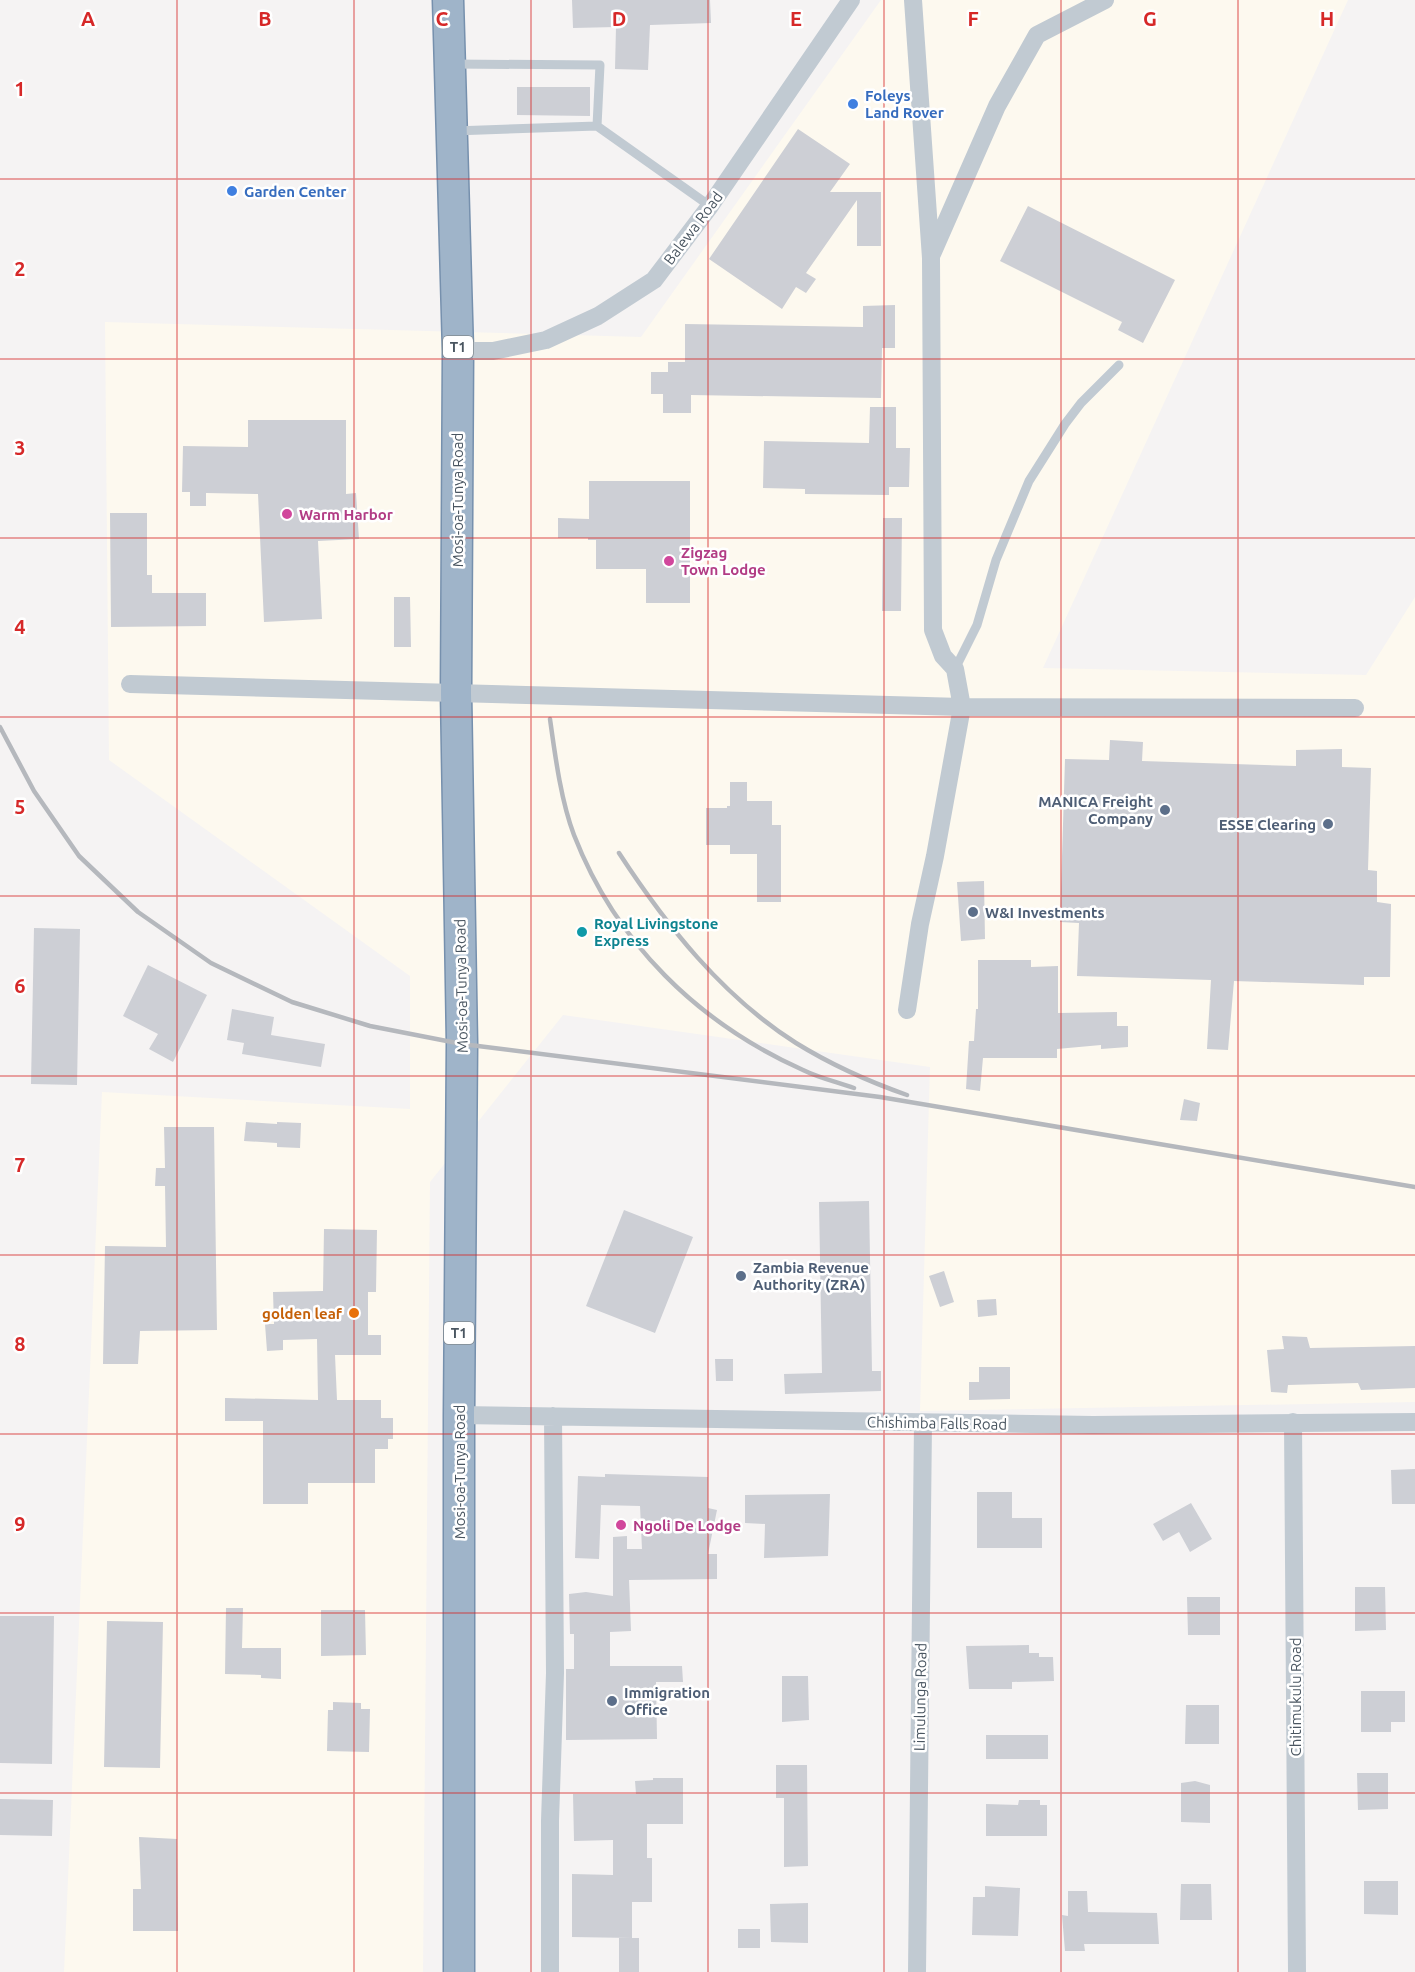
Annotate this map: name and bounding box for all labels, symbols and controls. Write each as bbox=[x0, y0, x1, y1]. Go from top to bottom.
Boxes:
text: A bbox=[81, 7, 95, 30]
text: B bbox=[258, 7, 272, 30]
text: C bbox=[436, 7, 449, 30]
text: D bbox=[612, 7, 626, 30]
text: E bbox=[790, 7, 802, 30]
text: F bbox=[967, 7, 979, 30]
text: G bbox=[1143, 7, 1157, 30]
text: H bbox=[1320, 7, 1334, 30]
text: 1 bbox=[14, 77, 26, 100]
place label: Foleys Land Rover bbox=[865, 87, 945, 121]
marker: Foleys Land Rover bbox=[846, 97, 860, 111]
place label: Garden Center bbox=[244, 183, 347, 200]
marker: Garden Center bbox=[225, 184, 239, 198]
street label: Balewa Road bbox=[660, 188, 726, 268]
text: 2 bbox=[14, 257, 26, 280]
road number: T1 bbox=[443, 336, 473, 358]
street label: Mosi-oa-Tunya Road bbox=[449, 433, 466, 567]
text: 3 bbox=[14, 436, 26, 459]
place label: Warm Harbor bbox=[299, 506, 394, 523]
marker: Warm Harbor bbox=[280, 507, 294, 521]
place label: Zigzag Town Lodge bbox=[681, 544, 766, 578]
marker: Zigzag Town Lodge bbox=[662, 554, 676, 568]
text: 4 bbox=[14, 615, 26, 638]
place label: MANICA Freight Company bbox=[1038, 793, 1154, 827]
text: 5 bbox=[14, 795, 26, 818]
marker: MANICA Freight Company bbox=[1158, 803, 1172, 817]
place label: ESSE Clearing bbox=[1219, 816, 1316, 833]
marker: ESSE Clearing bbox=[1321, 817, 1335, 831]
place label: W&I Investments bbox=[985, 904, 1105, 921]
marker: W&I Investments bbox=[966, 905, 980, 919]
place label: Royal Livingstone Express bbox=[594, 915, 718, 949]
street label: Mosi-oa-Tunya Road bbox=[451, 919, 471, 1053]
marker: Royal Livingstone Express bbox=[575, 925, 589, 939]
text: 6 bbox=[14, 974, 26, 997]
text: 7 bbox=[14, 1153, 26, 1176]
place label: Zambia Revenue Authority (ZRA) bbox=[753, 1259, 869, 1293]
marker: Zambia Revenue Authority (ZRA) bbox=[734, 1269, 748, 1283]
place label: golden leaf bbox=[262, 1305, 343, 1322]
marker: golden leaf bbox=[347, 1306, 361, 1320]
road number: T1 bbox=[444, 1322, 474, 1344]
text: 8 bbox=[14, 1332, 26, 1355]
street label: Mosi-oa-Tunya Road bbox=[451, 1405, 468, 1539]
street label: Chishimba Falls Road bbox=[867, 1413, 1007, 1433]
text: 9 bbox=[14, 1512, 26, 1535]
place label: Ngoli De Lodge bbox=[633, 1517, 741, 1534]
marker: Ngoli De Lodge bbox=[614, 1518, 628, 1532]
street label: Chitimukulu Road bbox=[1287, 1637, 1304, 1757]
street label: Limulunga Road bbox=[911, 1643, 929, 1751]
place label: Immigration Office bbox=[624, 1684, 710, 1718]
marker: Immigration Office bbox=[605, 1694, 619, 1708]

